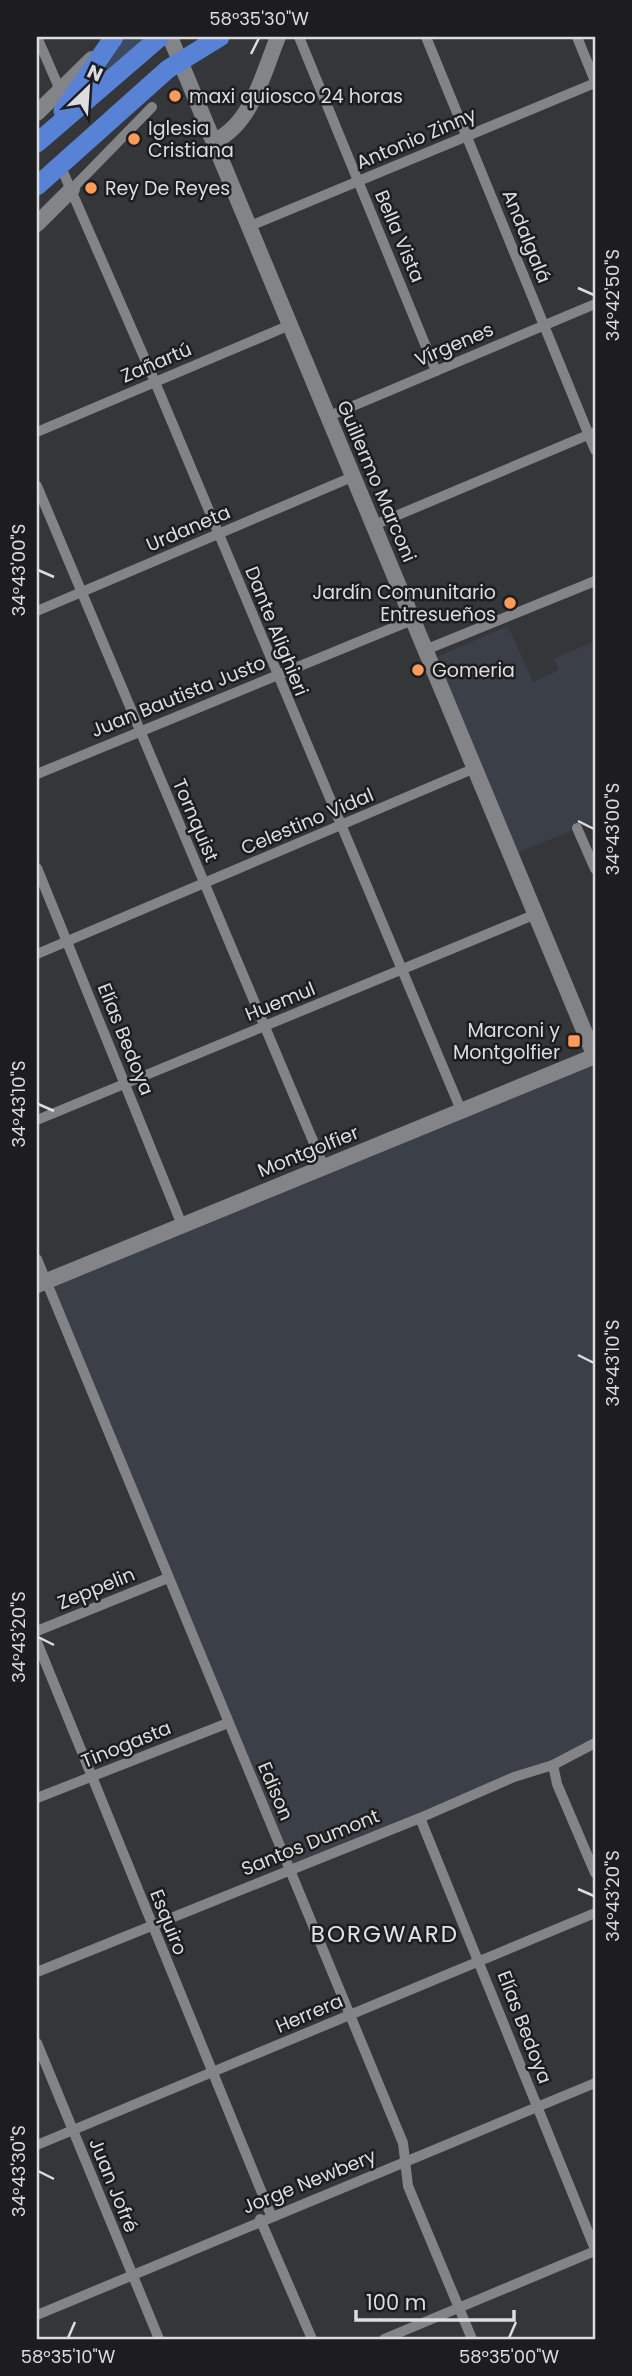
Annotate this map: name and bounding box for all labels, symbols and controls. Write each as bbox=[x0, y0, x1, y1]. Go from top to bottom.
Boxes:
text: 58°35'30"W bbox=[209, 6, 309, 31]
north arrow bbox=[52, 52, 122, 122]
text: N bbox=[83, 58, 107, 88]
place label: maxi quiosco 24 horas bbox=[189, 83, 403, 110]
marker: maxi quiosco 24 horas bbox=[167, 88, 183, 104]
street label: Antonio Zinny bbox=[352, 101, 481, 176]
place label: Iglesia Cristiana bbox=[148, 115, 234, 164]
marker: Iglesia Cristiana bbox=[126, 131, 142, 147]
place label: Rey De Reyes bbox=[105, 175, 230, 202]
marker: Rey De Reyes bbox=[83, 180, 99, 196]
street label: Andalgalá bbox=[496, 185, 558, 287]
street label: Bella Vista bbox=[368, 186, 431, 287]
text: 34°42'50"S bbox=[600, 249, 625, 341]
street label: Vírgenes bbox=[411, 316, 498, 373]
street label: Zañartú bbox=[117, 336, 196, 389]
street label: Guillermo Marconi bbox=[330, 396, 423, 566]
street label: Urdaneta bbox=[142, 499, 235, 558]
text: 34°43'00"S bbox=[6, 524, 31, 616]
street label: Dante Alighieri bbox=[238, 562, 315, 700]
place label: Jardín Comunitario Entresueños bbox=[312, 579, 496, 628]
marker: Jardín Comunitario Entresueños bbox=[502, 595, 518, 611]
street label: Juan Bautista Justo bbox=[87, 649, 270, 744]
place label: Gomeria bbox=[432, 657, 515, 684]
marker: Gomeria bbox=[410, 662, 426, 678]
street label: Tornquist bbox=[166, 774, 225, 866]
street label: Celestino Vidal bbox=[237, 781, 378, 862]
text: 34°43'00"S bbox=[600, 783, 625, 875]
street label: Huemul bbox=[241, 975, 319, 1028]
street label: Elías Bedoya bbox=[91, 979, 160, 1099]
place label: Marconi y Montgolfier bbox=[453, 1017, 560, 1066]
marker: Marconi y Montgolfier bbox=[566, 1033, 582, 1049]
text: 34°43'10"S bbox=[6, 1061, 31, 1147]
street label: Montgolfier bbox=[253, 1119, 363, 1184]
text: 34°43'10"S bbox=[600, 1320, 625, 1406]
street label: Zeppelin bbox=[54, 1561, 139, 1616]
text: 34°43'20"S bbox=[6, 1591, 31, 1683]
street label: Tinogasta bbox=[77, 1714, 175, 1775]
street label: Edison bbox=[251, 1758, 300, 1825]
street label: Santos Dumont bbox=[237, 1802, 383, 1882]
text: 34°43'20"S bbox=[600, 1850, 625, 1942]
street label: Esquiro bbox=[143, 1885, 194, 1959]
district label: BORGWARD bbox=[311, 1918, 459, 1950]
street label: Elías Bedoya bbox=[491, 1967, 558, 2088]
street label: Herrera bbox=[271, 1987, 347, 2040]
text: 34°43'30"S bbox=[6, 2125, 31, 2217]
street label: Juan Jofré bbox=[82, 2134, 145, 2236]
street label: Jorge Newbery bbox=[238, 2142, 380, 2221]
scale bar bbox=[356, 2278, 513, 2322]
text: 100 m bbox=[366, 2288, 426, 2317]
text: 58°35'10"W bbox=[21, 2344, 116, 2369]
text: 58°35'00"W bbox=[459, 2344, 560, 2369]

